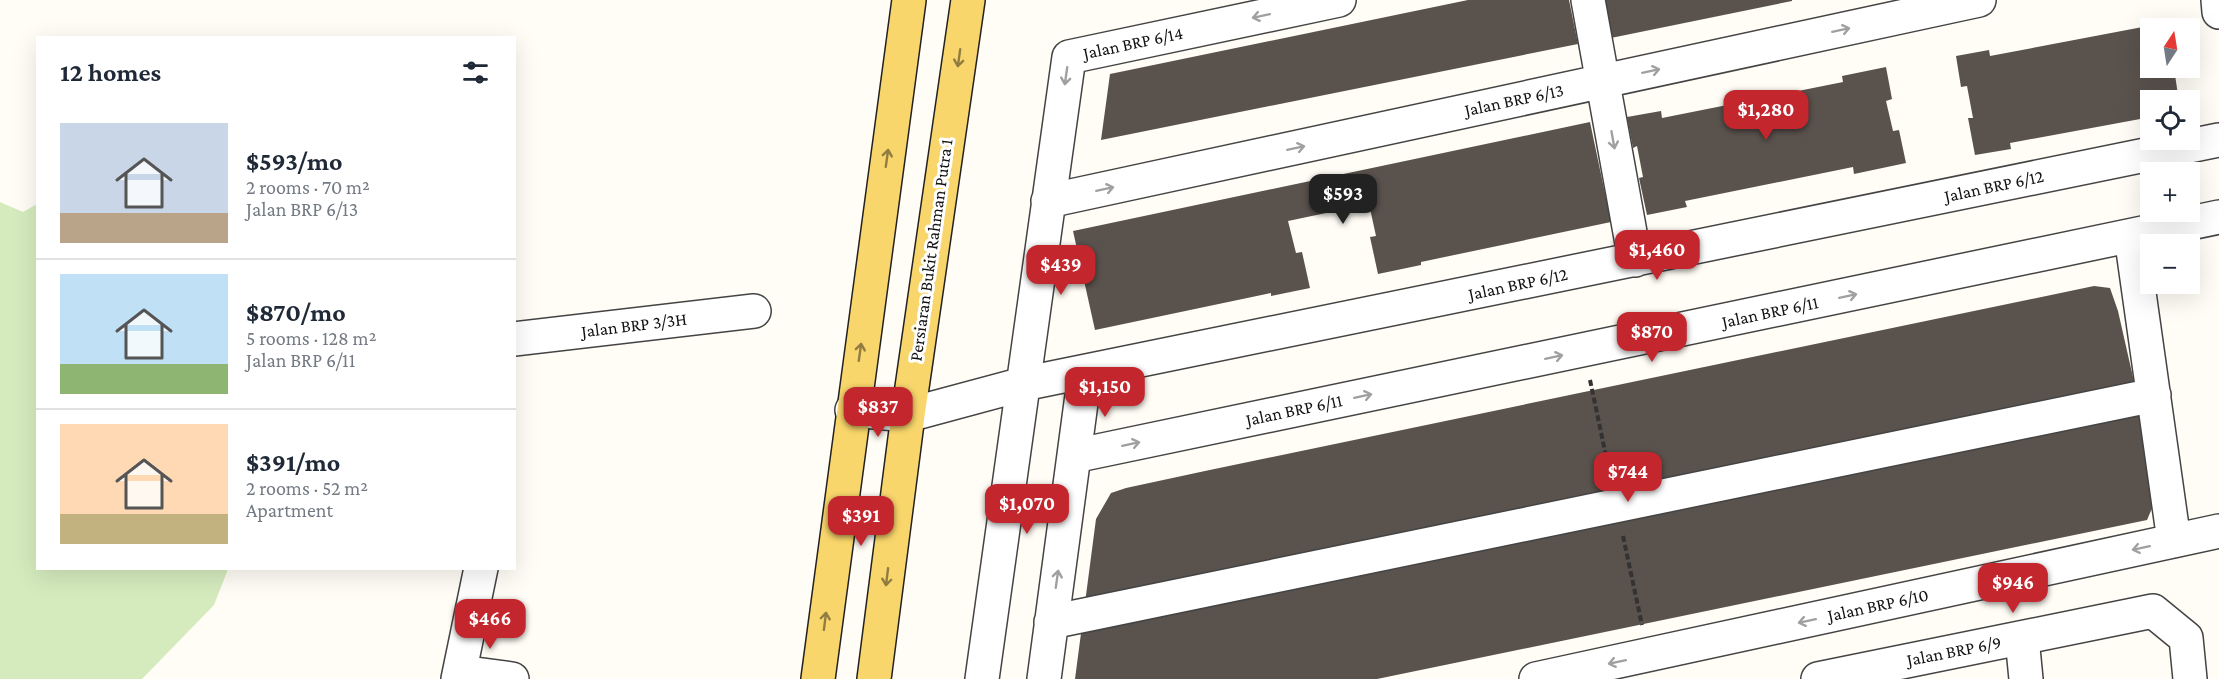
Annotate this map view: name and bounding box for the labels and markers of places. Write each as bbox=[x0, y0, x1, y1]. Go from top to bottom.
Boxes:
pin: $1,280 bbox=[1717, 90, 1815, 141]
pin: $593 bbox=[1307, 174, 1379, 225]
pin: $1,460 bbox=[1608, 230, 1706, 281]
pin: $439 bbox=[1025, 245, 1097, 296]
pin: $870 bbox=[1616, 312, 1688, 363]
pin: $1,150 bbox=[1056, 367, 1154, 418]
pin: $837 bbox=[842, 387, 914, 438]
pin: $744 bbox=[1592, 452, 1664, 503]
pin: $1,070 bbox=[978, 484, 1076, 535]
pin: $391 bbox=[825, 496, 897, 547]
pin: $946 bbox=[1977, 563, 2049, 614]
pin: $466 bbox=[454, 599, 526, 650]

